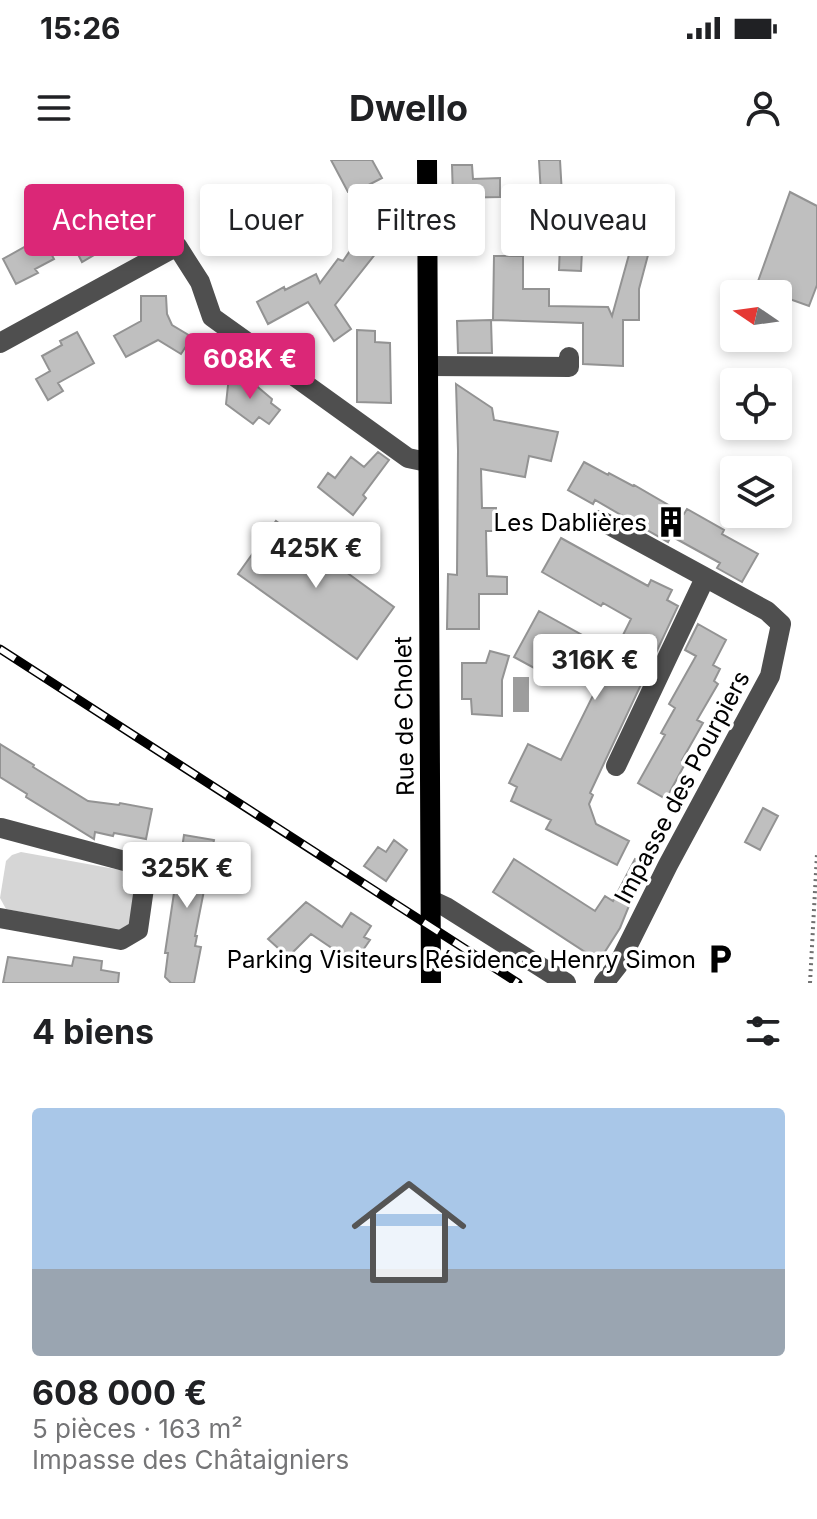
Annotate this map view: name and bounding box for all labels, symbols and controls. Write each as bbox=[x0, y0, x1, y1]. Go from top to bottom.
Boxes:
text: 15:26 bbox=[40, 10, 121, 46]
icon: menu bbox=[32, 86, 76, 130]
text: Dwello bbox=[349, 86, 468, 130]
icon: person bbox=[741, 86, 785, 130]
chip: Acheter bbox=[24, 184, 184, 256]
chip: Louer bbox=[200, 184, 332, 256]
chip: Filtres bbox=[348, 184, 485, 256]
chip: Nouveau bbox=[501, 184, 675, 256]
north arrow bbox=[720, 280, 792, 352]
map controls bbox=[720, 280, 792, 528]
pin: 608K € bbox=[185, 333, 315, 401]
text: 608K € bbox=[203, 343, 297, 374]
button: locate bbox=[720, 368, 792, 440]
button: layers bbox=[720, 456, 792, 528]
building icon: Les Dablières bbox=[654, 505, 688, 539]
place label: Les Dablières bbox=[494, 508, 647, 537]
pin: 425K € bbox=[251, 522, 381, 590]
text: 425K € bbox=[269, 532, 363, 563]
pin: 316K € bbox=[530, 634, 660, 702]
street label: Rue de Cholet bbox=[388, 636, 420, 796]
text: 316K € bbox=[551, 644, 639, 675]
street label: Impasse des Pourpiers bbox=[608, 666, 756, 908]
pin: 325K € bbox=[122, 842, 252, 910]
text: 325K € bbox=[141, 852, 233, 883]
parking icon: Parking Visiteurs Résidence Henry Simon bbox=[703, 942, 737, 976]
place label: Parking Visiteurs Résidence Henry Simon bbox=[227, 945, 696, 974]
icon: filters bbox=[741, 1009, 785, 1053]
text: 4 biens bbox=[32, 1011, 154, 1052]
icon: home bbox=[337, 1160, 481, 1304]
text: 608 000 € bbox=[32, 1372, 207, 1413]
text: 5 pièces · 163 m² bbox=[32, 1413, 243, 1444]
text: Impasse des Châtaigniers bbox=[32, 1444, 349, 1475]

